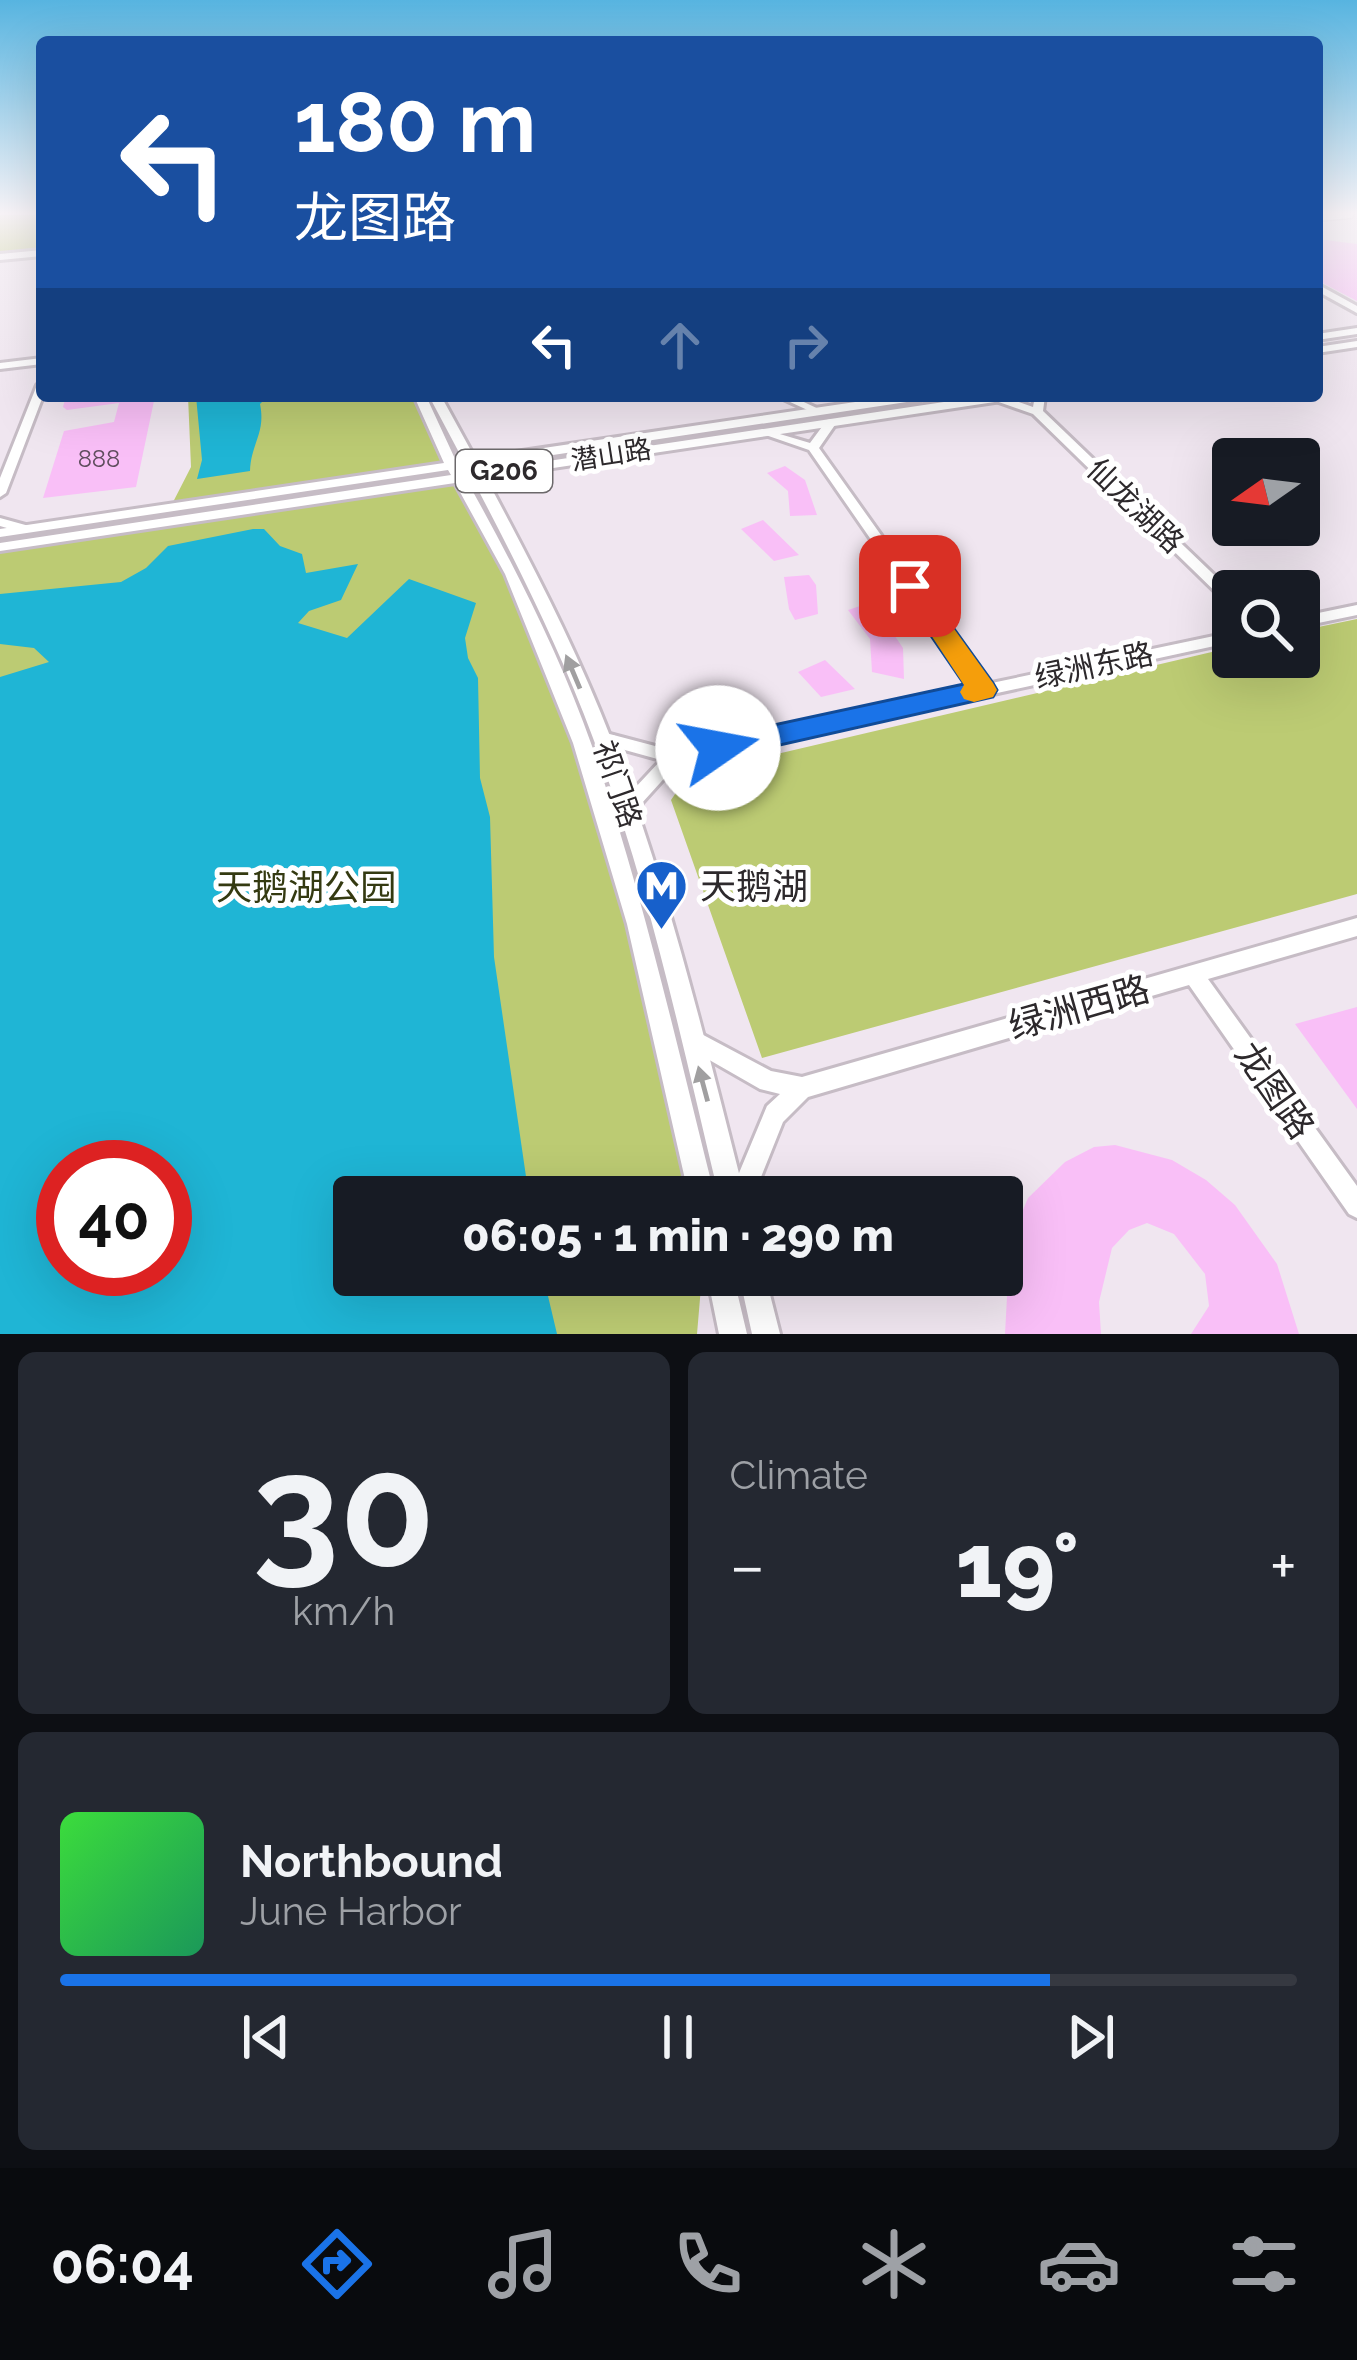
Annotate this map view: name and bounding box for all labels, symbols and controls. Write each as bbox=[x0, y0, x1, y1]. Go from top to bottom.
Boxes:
text: 180 m bbox=[294, 73, 536, 172]
icon: left bbox=[96, 84, 252, 240]
text: 龙图路 bbox=[294, 186, 456, 250]
icon: left bbox=[521, 312, 587, 378]
icon: ahead bbox=[647, 312, 713, 378]
icon: right bbox=[773, 312, 839, 378]
street label: 潜山路 bbox=[568, 433, 653, 476]
north arrow bbox=[1212, 438, 1320, 546]
map controls bbox=[1212, 438, 1320, 678]
house number: 888 bbox=[78, 444, 120, 473]
road number: G206 bbox=[456, 450, 552, 492]
street label: 仙龙湖路 bbox=[1080, 451, 1191, 560]
pin bbox=[859, 535, 961, 637]
icon: arrive bbox=[877, 553, 943, 619]
button: search bbox=[1212, 570, 1320, 678]
street label: 绿洲东路 bbox=[1032, 636, 1156, 695]
one-way arrow bbox=[563, 655, 583, 690]
position arrow bbox=[655, 685, 781, 811]
street label: 祁门路 bbox=[586, 736, 649, 832]
metro station icon: 天鹅湖 bbox=[633, 858, 689, 932]
place label: 天鹅湖 bbox=[700, 865, 808, 907]
park label: 天鹅湖公园 bbox=[216, 866, 396, 908]
street label: 绿洲西路 bbox=[1004, 967, 1154, 1047]
street label: 龙图路 bbox=[1227, 1034, 1323, 1146]
one-way arrow bbox=[693, 1065, 712, 1102]
speed limit sign: 40 bbox=[36, 1140, 192, 1296]
text: 06:05 · 1 min · 290 m bbox=[462, 1209, 894, 1262]
text: 30 bbox=[252, 1418, 435, 1602]
text: Climate bbox=[730, 1452, 868, 1498]
text: 19° bbox=[956, 1512, 1079, 1618]
text: − bbox=[730, 1527, 765, 1604]
text: + bbox=[1270, 1527, 1297, 1604]
text: km/h bbox=[292, 1588, 395, 1634]
text: Northbound bbox=[240, 1835, 503, 1888]
text: June Harbor bbox=[240, 1888, 462, 1934]
icon: previous bbox=[233, 2004, 299, 2070]
icon: pause bbox=[645, 2004, 711, 2070]
icon: next bbox=[1058, 2004, 1124, 2070]
icon: directions bbox=[295, 2222, 379, 2306]
icon: music bbox=[481, 2222, 565, 2306]
icon: phone bbox=[666, 2222, 750, 2306]
icon: climate bbox=[852, 2222, 936, 2306]
icon: car bbox=[1037, 2222, 1121, 2306]
icon: filters bbox=[1222, 2222, 1306, 2306]
text: 06:04 bbox=[51, 2232, 194, 2296]

